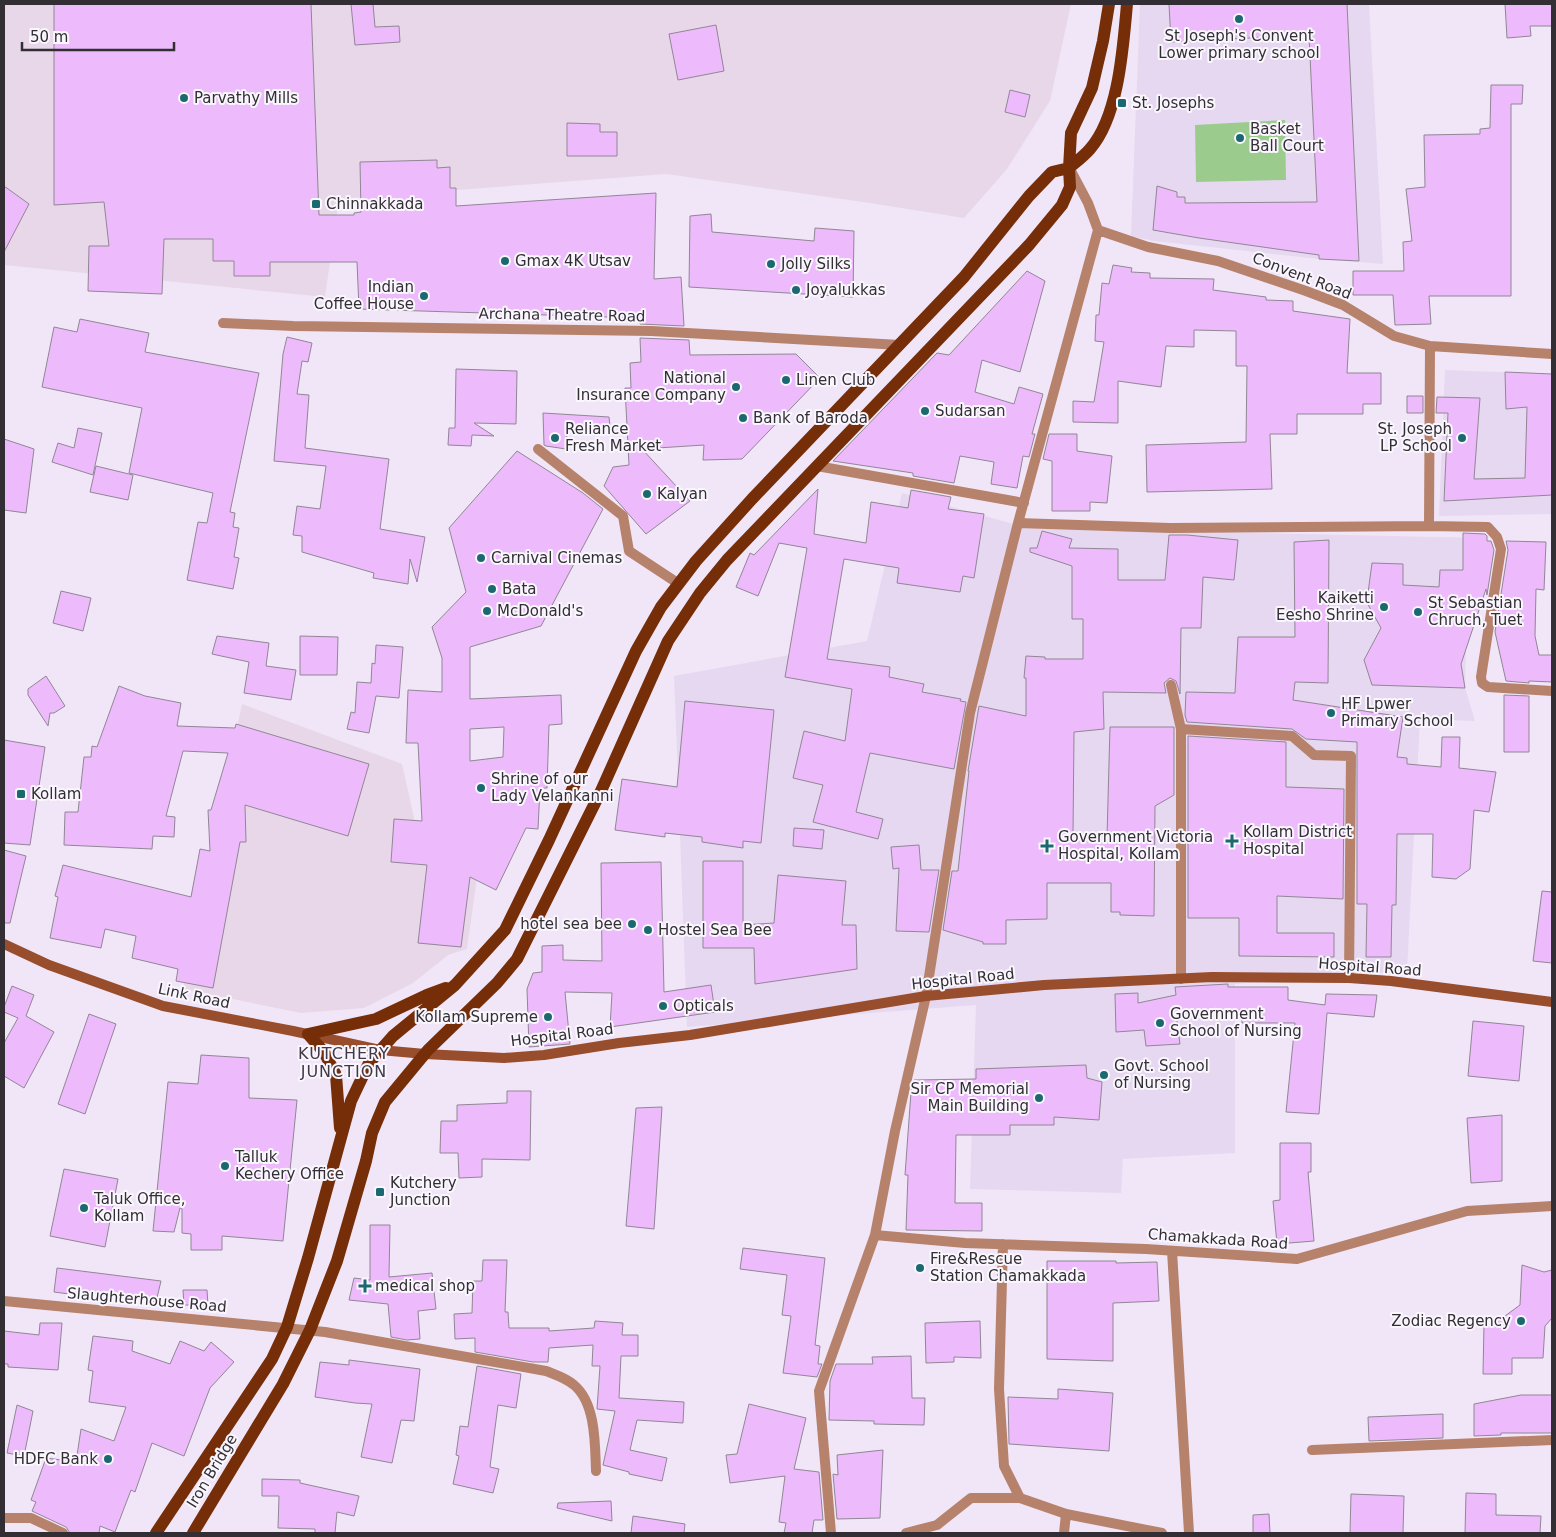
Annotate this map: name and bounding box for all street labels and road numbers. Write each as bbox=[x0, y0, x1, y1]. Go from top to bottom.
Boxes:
street label: Convent Road bbox=[1250, 249, 1354, 303]
street label: Archana Theatre Road bbox=[478, 305, 646, 325]
street label: Hospital Road bbox=[1318, 954, 1422, 980]
street label: Hospital Road bbox=[911, 965, 1015, 993]
street label: Link Road bbox=[156, 980, 232, 1012]
street label: Hospital Road bbox=[509, 1020, 615, 1050]
street label: Chamakkada Road bbox=[1147, 1225, 1289, 1253]
street label: Slaughterhouse Road bbox=[66, 1284, 228, 1316]
street label: Iron Bridge bbox=[183, 1431, 241, 1511]

